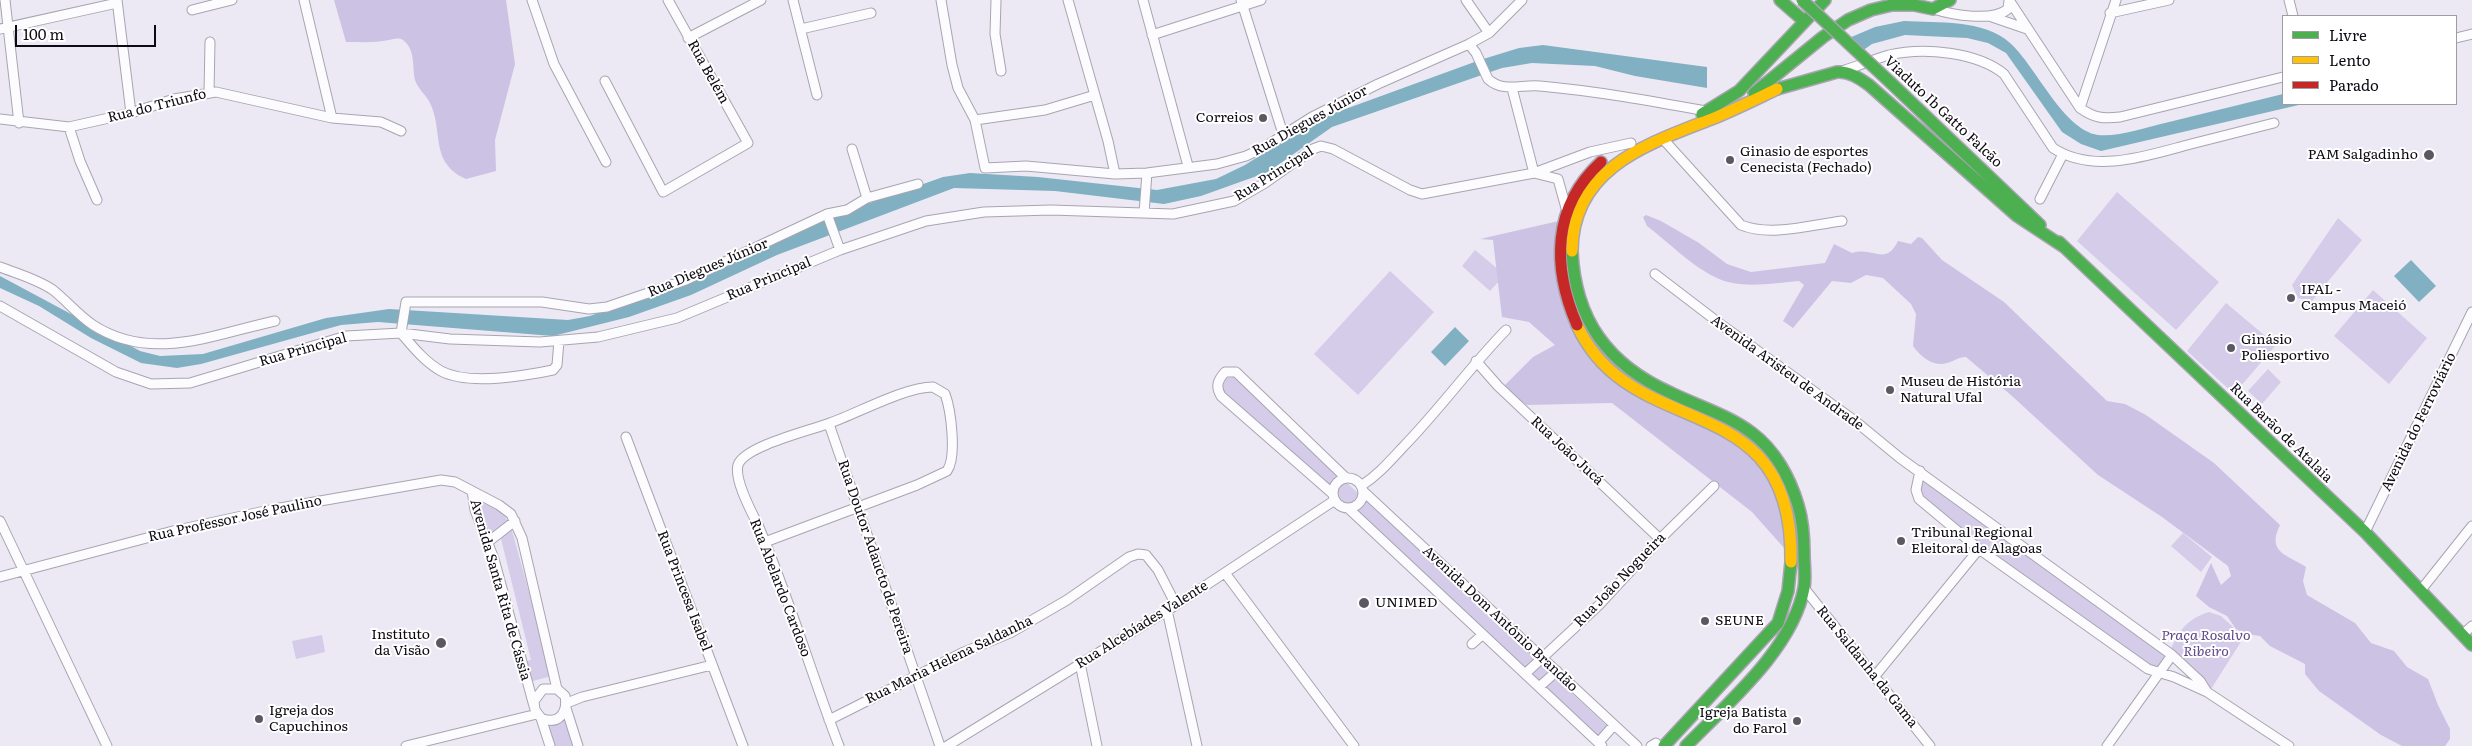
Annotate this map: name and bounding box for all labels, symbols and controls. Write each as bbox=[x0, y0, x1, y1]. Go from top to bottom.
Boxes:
scale bar bbox=[18, 15, 159, 47]
legend bbox=[2282, 15, 2457, 105]
text: 100 m bbox=[23, 22, 64, 45]
text: Livre bbox=[2329, 23, 2367, 46]
street label: Rua Belém bbox=[684, 37, 732, 107]
text: Lento bbox=[2329, 48, 2370, 71]
street label: Viaduto Ib Gatto Falcão bbox=[1880, 53, 2006, 171]
text: Parado bbox=[2329, 73, 2379, 96]
street label: Rua Diegues Júnior bbox=[1249, 82, 1371, 160]
street label: Rua do Triunfo bbox=[106, 86, 208, 126]
place label: Correios bbox=[1196, 110, 1253, 126]
marker: Correios bbox=[1257, 112, 1269, 124]
street label: Rua Principal bbox=[1231, 143, 1317, 205]
place label: Ginasio de esportes Cenecista (Fechado) bbox=[1740, 144, 1872, 176]
place label: PAM Salgadinho bbox=[2308, 147, 2418, 163]
marker: PAM Salgadinho bbox=[2422, 148, 2436, 162]
marker: Ginasio de esportes Cenecista (Fechado) bbox=[1724, 154, 1736, 166]
street label: Rua Diegues Júnior bbox=[645, 235, 771, 301]
street label: Rua Principal bbox=[724, 254, 814, 304]
place label: IFAL - Campus Maceió bbox=[2301, 282, 2406, 314]
marker: IFAL - Campus Maceió bbox=[2285, 292, 2297, 304]
street label: Avenida Aristeu de Andrade bbox=[1707, 312, 1867, 434]
street label: Rua Principal bbox=[257, 329, 349, 371]
place label: Ginásio Poliesportivo bbox=[2241, 332, 2330, 364]
marker: Ginásio Poliesportivo bbox=[2225, 342, 2237, 354]
street label: Avenida do Ferroviário bbox=[2378, 350, 2460, 494]
place label: Museu de História Natural Ufal bbox=[1900, 374, 2021, 407]
street label: Rua Barão de Atalaia bbox=[2226, 380, 2336, 486]
marker: Museu de História Natural Ufal bbox=[1884, 384, 1896, 396]
street label: Rua João Jucá bbox=[1527, 413, 1607, 489]
street label: Rua Doutor Adaucto de Pereira bbox=[834, 458, 916, 656]
street label: Rua Professor José Paulino bbox=[147, 492, 323, 546]
street label: Avenida Santa Rita de Cássia bbox=[466, 497, 534, 683]
street label: Rua Abelardo Cardoso bbox=[746, 516, 814, 660]
place label: Tribunal Regional Eleitoral de Alagoas bbox=[1911, 525, 2042, 558]
street label: Rua Princesa Isabel bbox=[653, 528, 715, 654]
street label: Rua João Nogueira bbox=[1571, 529, 1669, 631]
marker: Tribunal Regional Eleitoral de Alagoas bbox=[1895, 535, 1907, 547]
street label: Avenida Dom Antônio Brandão bbox=[1419, 543, 1581, 695]
street label: Rua Alcebíades Valente bbox=[1073, 577, 1211, 673]
place label: UNIMED bbox=[1375, 595, 1437, 611]
marker: UNIMED bbox=[1357, 596, 1371, 610]
street label: Rua Saldanha da Gama bbox=[1813, 603, 1921, 731]
street label: Rua Maria Helena Saldanha bbox=[863, 612, 1035, 708]
place label: SEUNE bbox=[1715, 613, 1764, 629]
marker: SEUNE bbox=[1699, 615, 1711, 627]
place label: Instituto da Visão bbox=[371, 627, 430, 660]
park label: Praça Rosalvo Ribeiro bbox=[2161, 628, 2251, 660]
marker: Instituto da Visão bbox=[434, 636, 448, 650]
place label: Igreja dos Capuchinos bbox=[269, 703, 348, 736]
place label: Igreja Batista do Farol bbox=[1699, 705, 1787, 738]
marker: Igreja dos Capuchinos bbox=[253, 713, 265, 725]
marker: Igreja Batista do Farol bbox=[1791, 715, 1803, 727]

